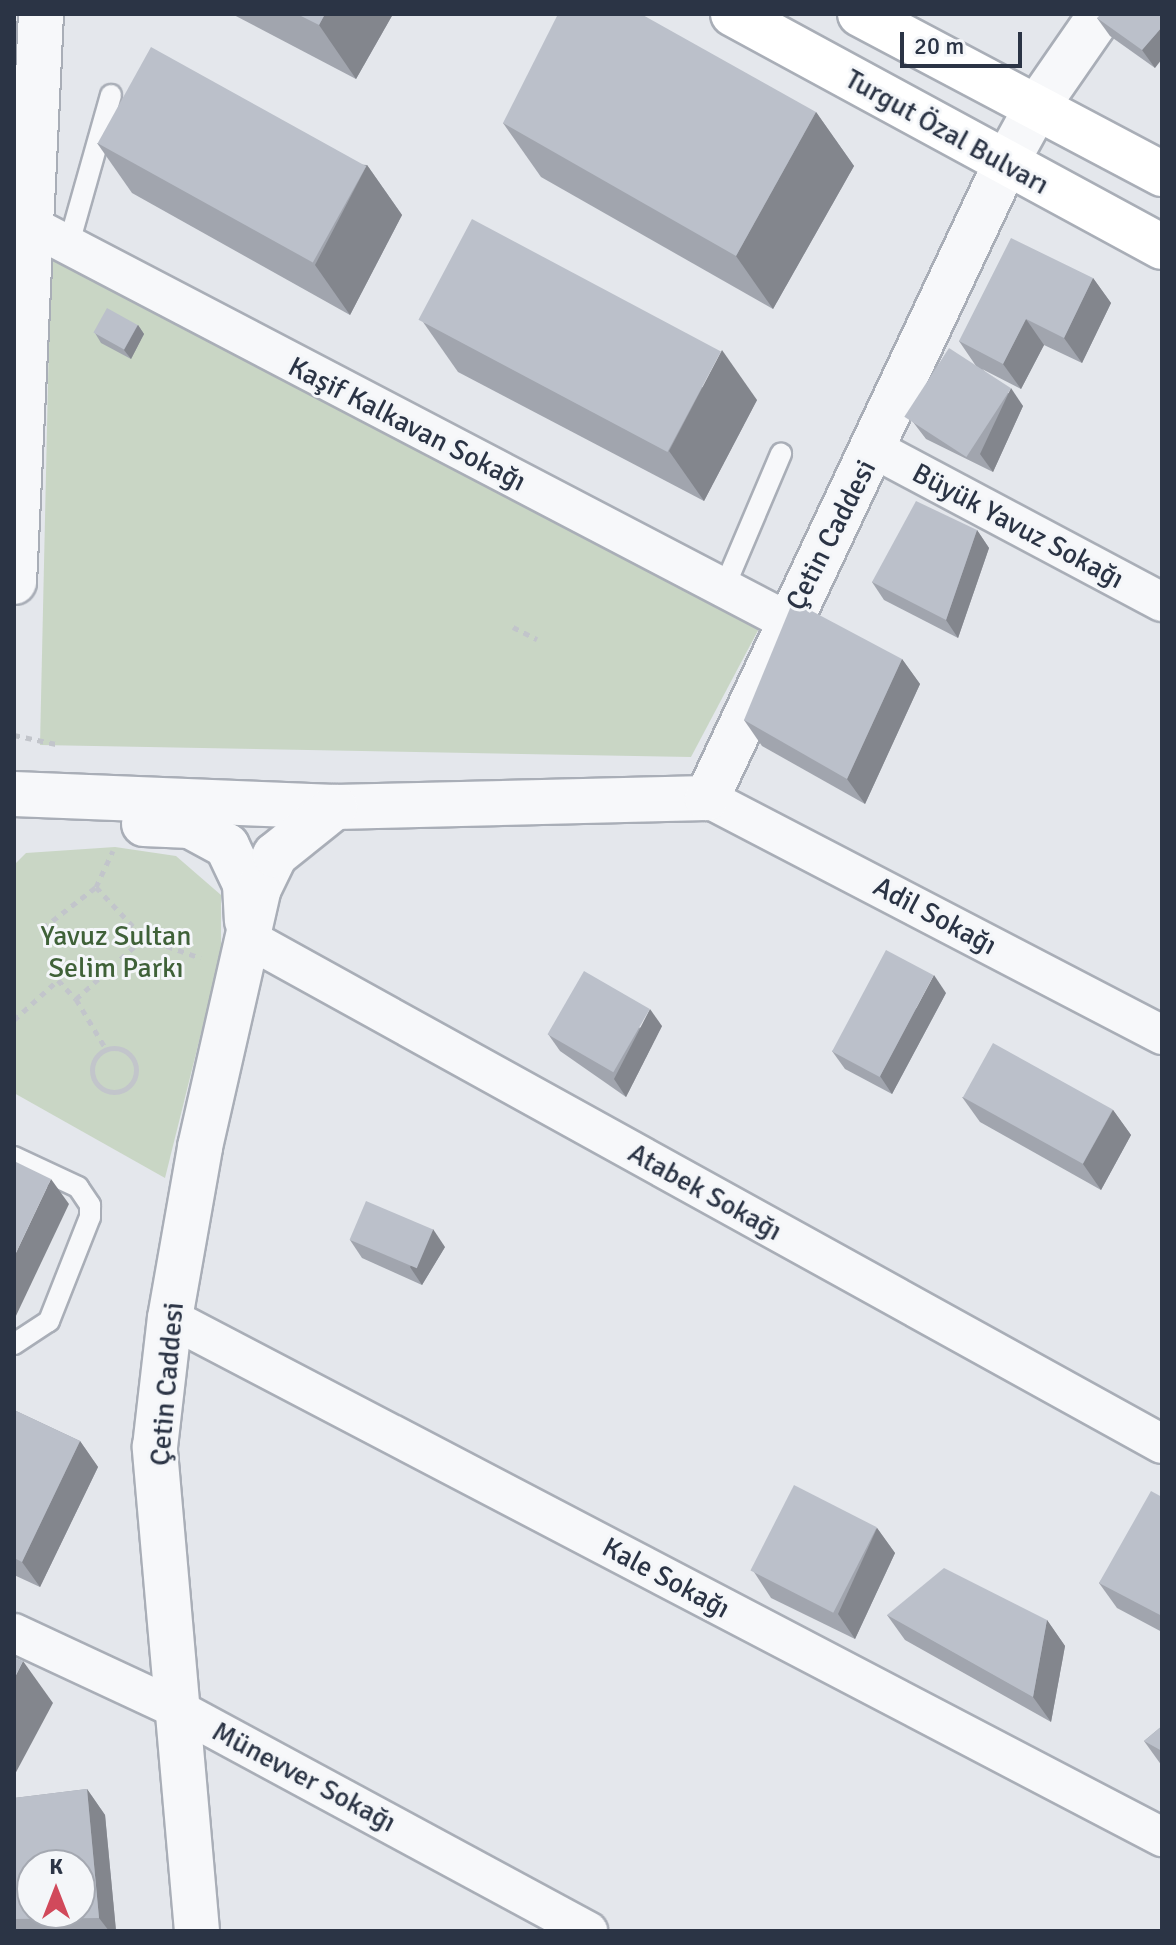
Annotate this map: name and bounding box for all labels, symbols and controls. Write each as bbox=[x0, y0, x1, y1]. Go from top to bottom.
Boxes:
scale bar bbox=[904, 16, 1026, 66]
text: 20 m bbox=[914, 31, 964, 61]
street label: Turgut Özal Bulvarı bbox=[839, 62, 1055, 202]
street label: Kaşif Kalkavan Sokağı bbox=[283, 350, 531, 498]
street label: Çetin Caddesi bbox=[779, 454, 883, 616]
street label: Büyük Yavuz Sokağı bbox=[906, 456, 1130, 596]
street label: Adil Sokağı bbox=[868, 870, 1002, 962]
park label: Yavuz Sultan Selim Parkı bbox=[40, 919, 192, 985]
street label: Atabek Sokağı bbox=[622, 1136, 788, 1248]
street label: Çetin Caddesi bbox=[143, 1301, 191, 1467]
street label: Kale Sokağı bbox=[596, 1530, 736, 1626]
street label: Münevver Sokağı bbox=[206, 1714, 402, 1840]
north arrow bbox=[16, 1849, 96, 1929]
text: K bbox=[49, 1853, 63, 1880]

